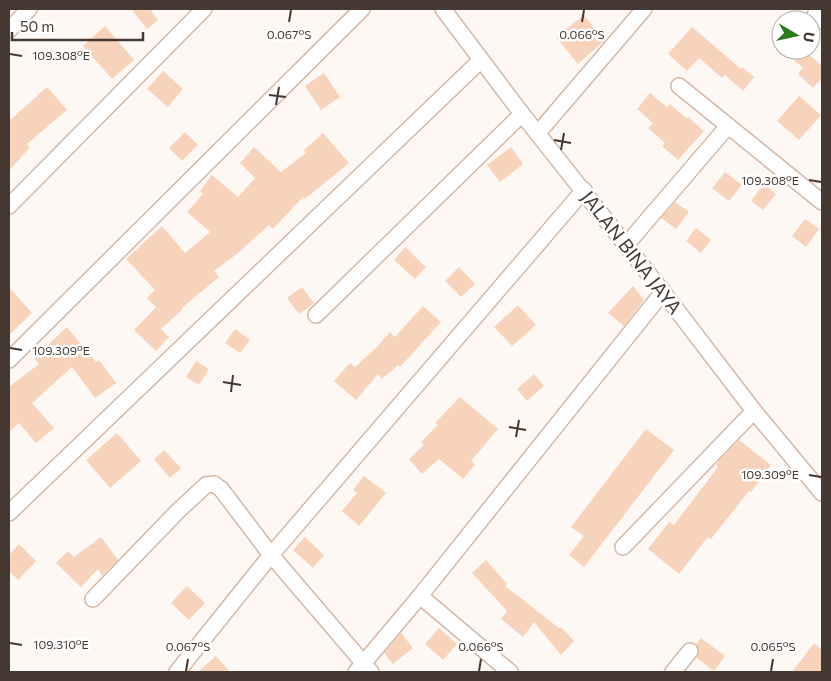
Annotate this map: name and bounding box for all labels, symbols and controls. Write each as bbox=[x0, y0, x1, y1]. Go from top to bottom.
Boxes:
scale bar bbox=[12, 10, 144, 42]
north arrow bbox=[771, 10, 821, 60]
text: 50 m bbox=[20, 17, 54, 35]
text: 0.067°S bbox=[267, 27, 311, 41]
text: 0.066°S bbox=[559, 27, 605, 41]
text: U bbox=[800, 31, 819, 43]
text: 109.308°E bbox=[32, 48, 90, 62]
text: 109.308°E bbox=[741, 173, 799, 187]
street label: JALAN BINA JAYA bbox=[577, 186, 687, 318]
text: 109.309°E bbox=[32, 343, 90, 357]
text: 109.309°E bbox=[741, 467, 799, 481]
text: 109.310°E bbox=[33, 637, 89, 651]
text: 0.067°S bbox=[166, 639, 210, 653]
text: 0.066°S bbox=[458, 639, 504, 653]
text: 0.065°S bbox=[751, 639, 795, 653]

